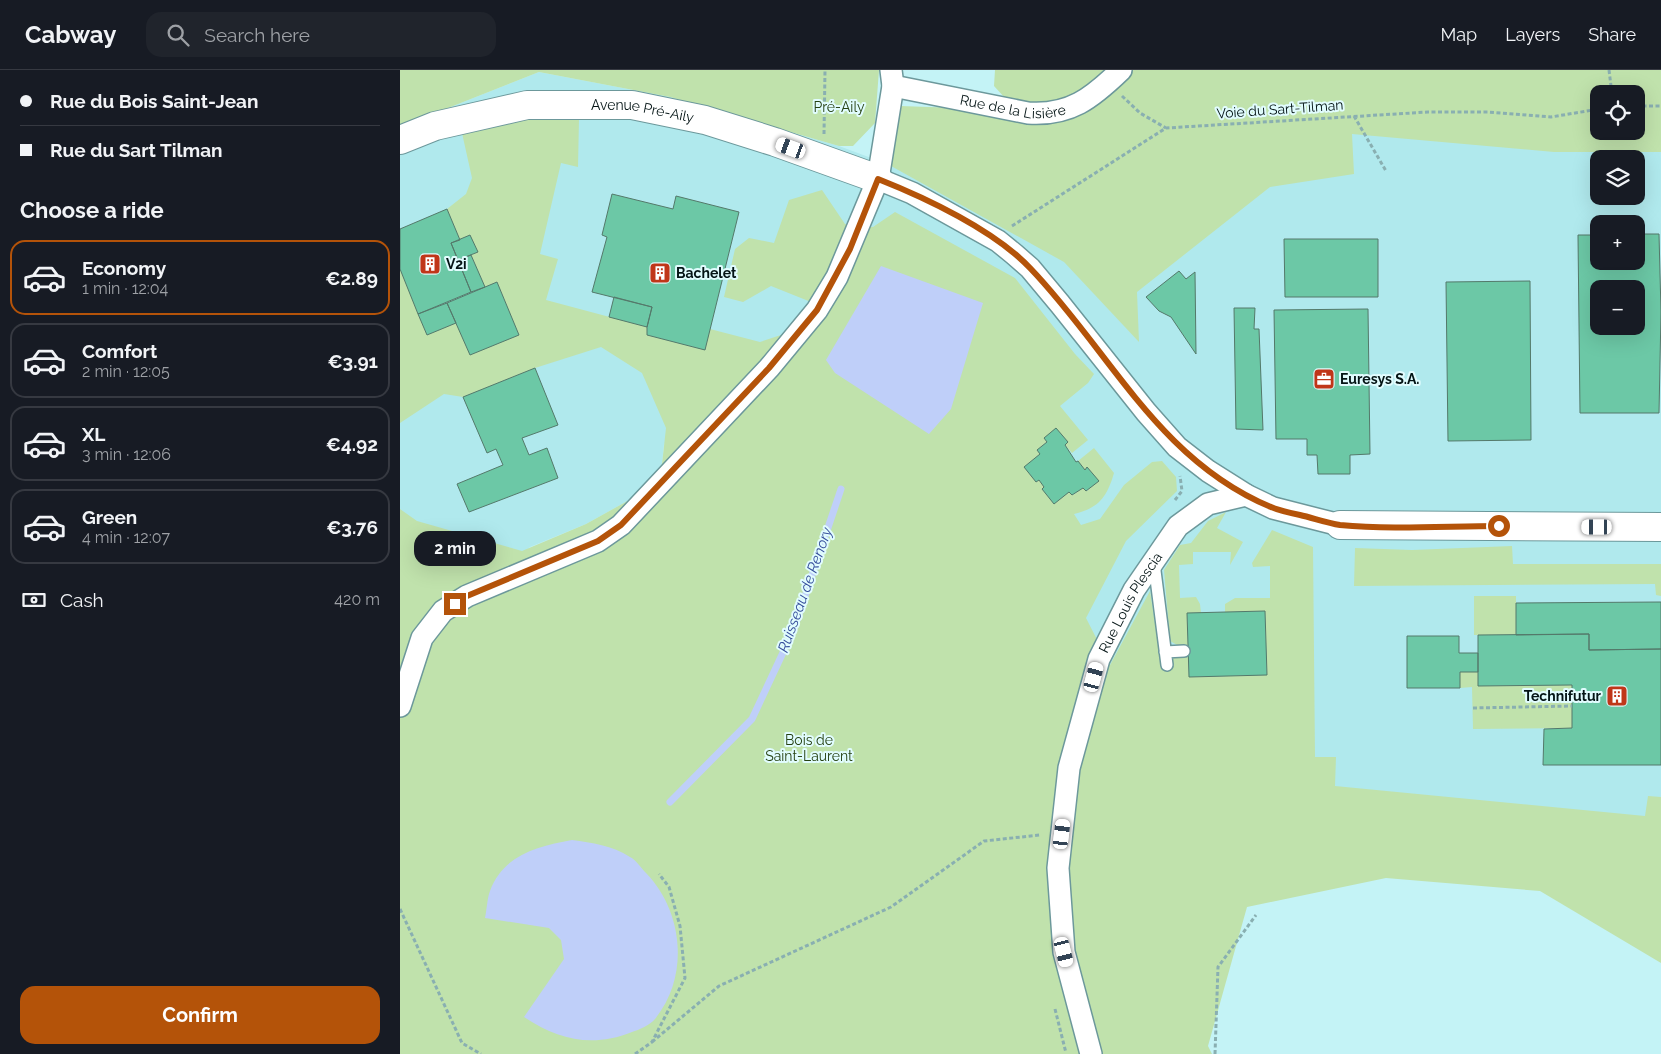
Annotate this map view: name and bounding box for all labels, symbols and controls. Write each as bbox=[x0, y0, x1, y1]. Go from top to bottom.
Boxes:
search box bbox=[146, 12, 496, 57]
text: Cabway bbox=[25, 20, 116, 49]
icon: search bbox=[164, 21, 192, 49]
text: Search here bbox=[204, 24, 310, 46]
text: Map bbox=[1441, 24, 1477, 45]
text: Layers bbox=[1505, 24, 1560, 45]
text: Share bbox=[1588, 24, 1636, 45]
map controls bbox=[1590, 85, 1645, 335]
button: locate bbox=[1590, 85, 1645, 140]
text: Rue du Bois Saint-Jean bbox=[50, 90, 258, 112]
street label: Rue de la Lisière bbox=[959, 92, 1068, 122]
street label: Avenue Pré-Aily bbox=[591, 97, 696, 126]
street label: Voie du Sart-Tilman bbox=[1216, 97, 1344, 121]
park label: Pré-Aily bbox=[813, 99, 865, 115]
car bbox=[774, 136, 807, 160]
text: Rue du Sart Tilman bbox=[50, 139, 223, 161]
button: layers bbox=[1590, 150, 1645, 205]
text: Choose a ride bbox=[20, 197, 164, 223]
button: + bbox=[1590, 215, 1645, 270]
building icon: V2i bbox=[418, 252, 442, 276]
icon: car bbox=[22, 255, 67, 300]
place label: V2i bbox=[446, 256, 467, 272]
text: Economy bbox=[82, 257, 166, 279]
building icon: Bachelet bbox=[648, 261, 672, 285]
place label: Bachelet bbox=[676, 265, 737, 281]
text: €2.89 bbox=[325, 267, 378, 289]
text: 1 min · 12:04 bbox=[82, 279, 168, 298]
button: − bbox=[1590, 280, 1645, 335]
icon: car bbox=[22, 338, 67, 383]
text: Comfort bbox=[82, 340, 157, 362]
text: €3.91 bbox=[327, 350, 378, 372]
text: 2 min · 12:05 bbox=[82, 362, 170, 381]
office icon: Euresys S.A. bbox=[1312, 367, 1336, 391]
place label: Euresys S.A. bbox=[1340, 371, 1420, 387]
icon: car bbox=[22, 421, 67, 466]
text: XL bbox=[82, 423, 105, 445]
text: €4.92 bbox=[326, 433, 378, 455]
text: 3 min · 12:06 bbox=[82, 445, 171, 464]
icon: car bbox=[22, 504, 67, 549]
text: Green bbox=[82, 506, 137, 528]
route start bbox=[1488, 515, 1510, 537]
text: €3.76 bbox=[326, 516, 378, 538]
car bbox=[1582, 520, 1612, 535]
water label: Ruisseau de Renory bbox=[774, 524, 836, 655]
text: 4 min · 12:07 bbox=[82, 528, 170, 547]
callout: 2 min bbox=[414, 532, 496, 566]
text: 2 min bbox=[434, 539, 476, 558]
street label: Rue Louis Plescia bbox=[1095, 549, 1165, 655]
icon: cash bbox=[20, 586, 48, 614]
text: Cash bbox=[60, 589, 104, 611]
text: 420 m bbox=[334, 590, 380, 609]
route end bbox=[444, 593, 466, 615]
car bbox=[1082, 661, 1105, 693]
building icon: Technifutur bbox=[1605, 684, 1629, 708]
place label: Technifutur bbox=[1524, 688, 1602, 704]
park label: Bois de Saint-Laurent bbox=[765, 732, 853, 764]
car bbox=[1052, 818, 1071, 850]
car bbox=[1053, 936, 1074, 968]
button: Confirm bbox=[20, 986, 380, 1044]

